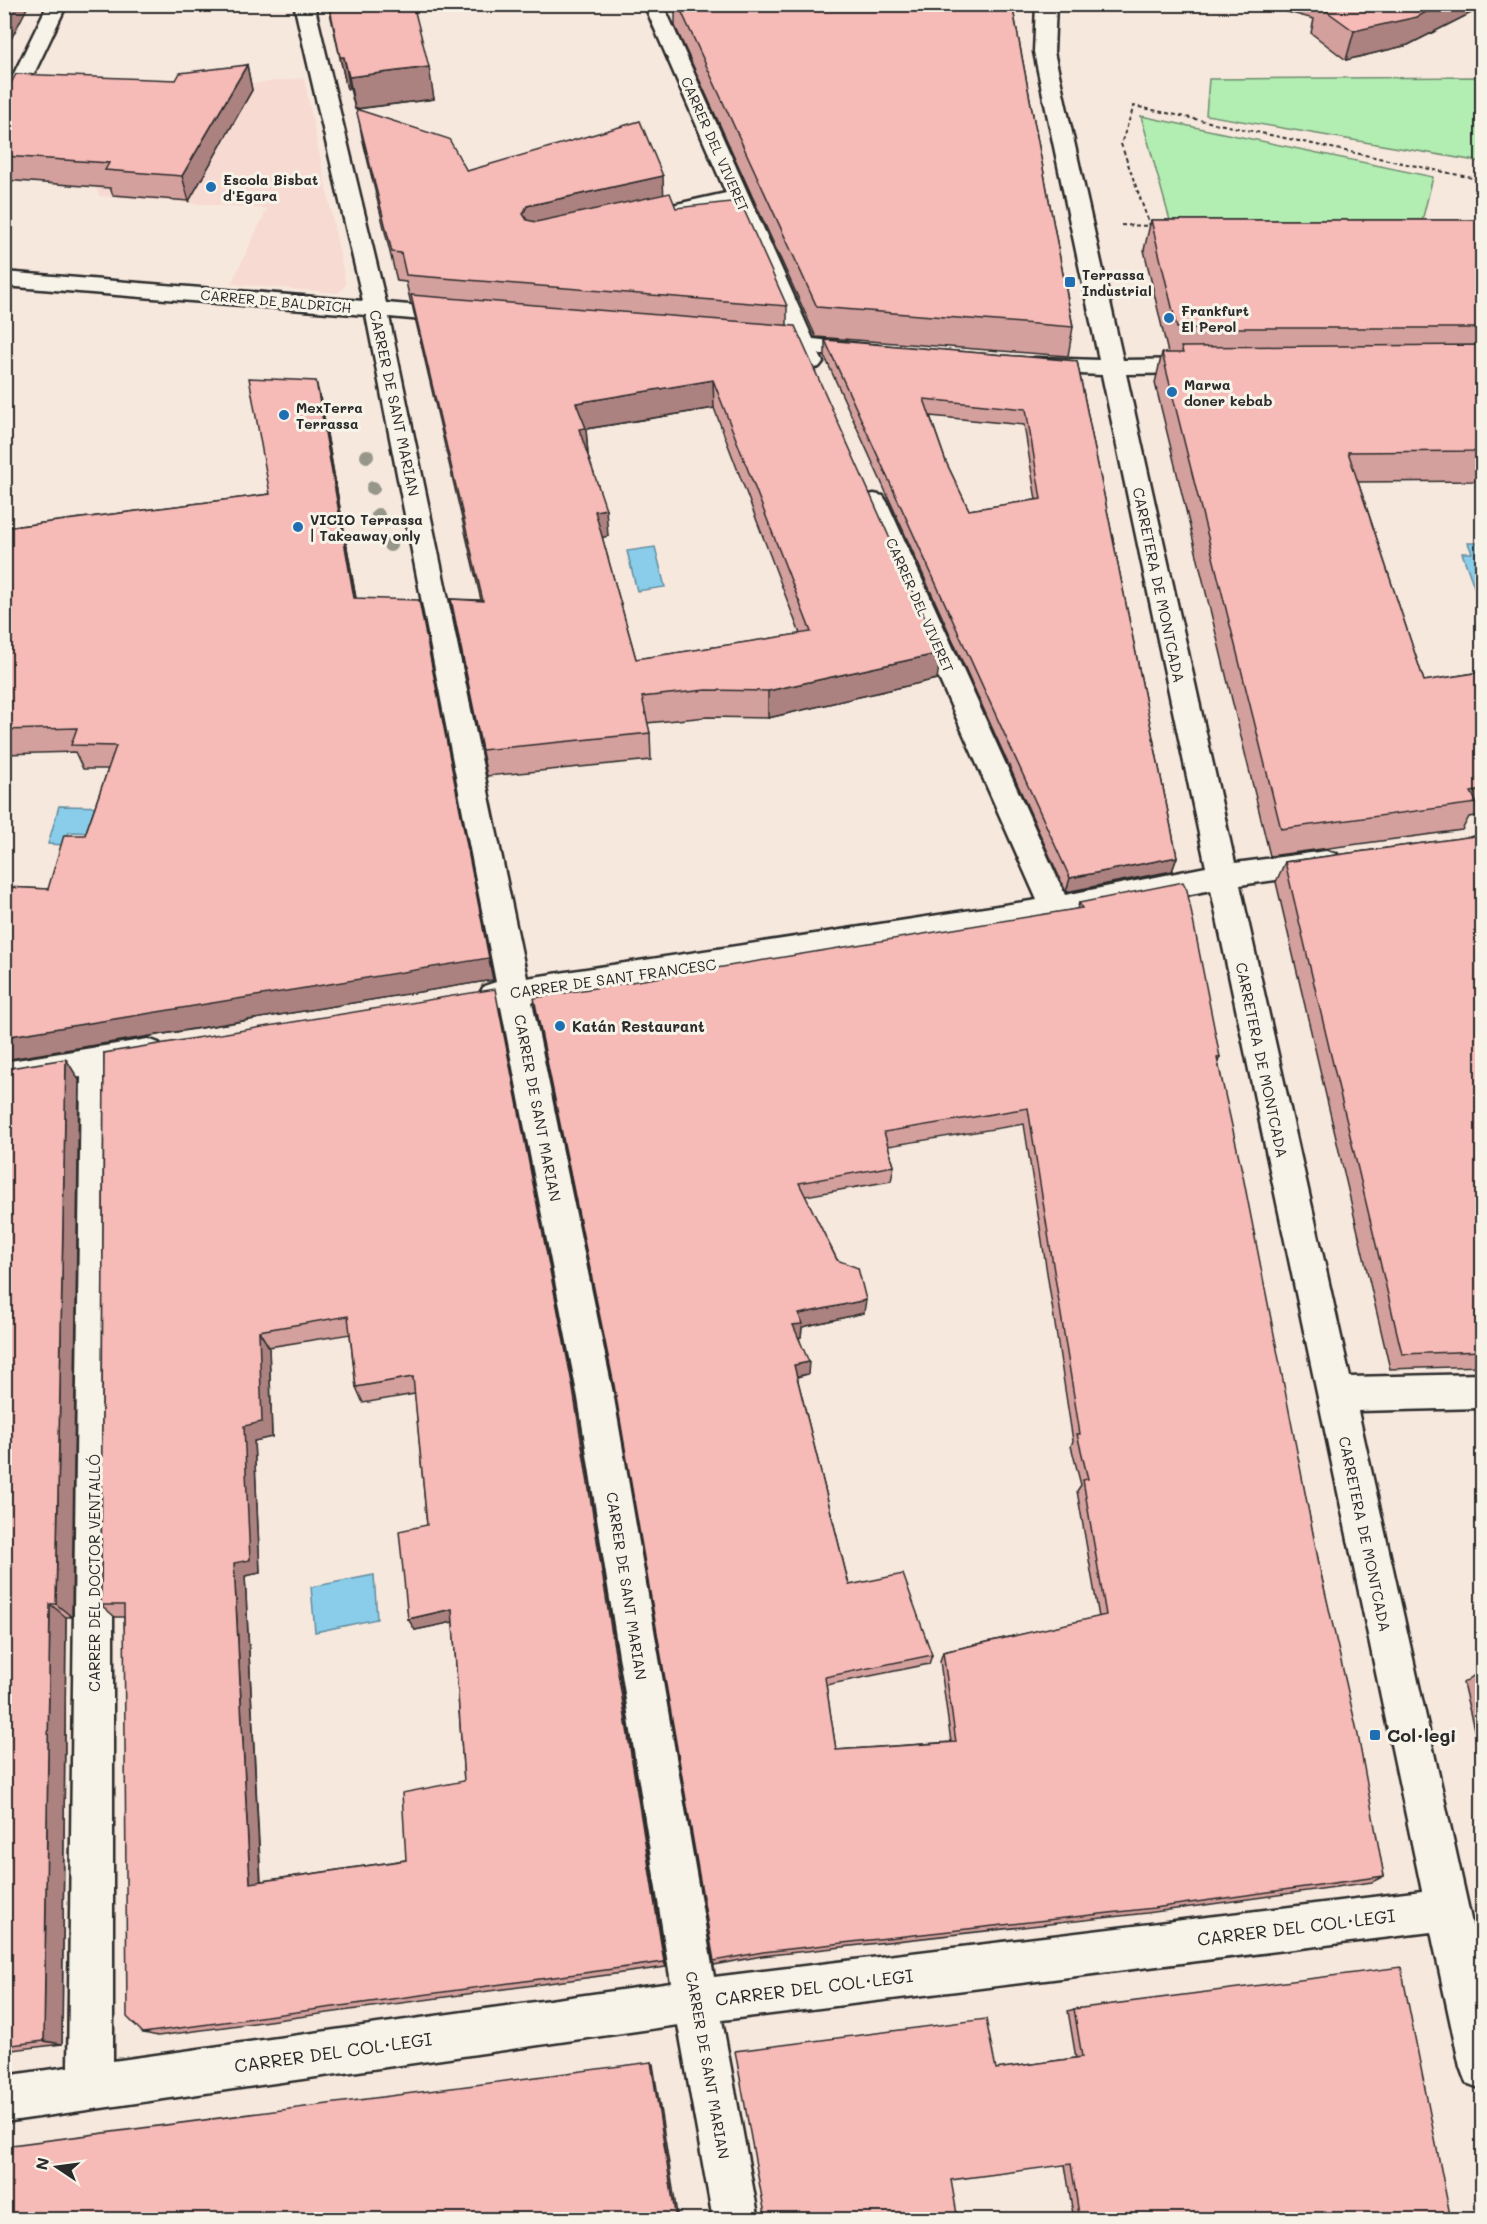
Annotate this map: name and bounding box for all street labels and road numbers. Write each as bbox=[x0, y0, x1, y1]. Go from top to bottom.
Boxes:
street label: CARRER DEL VIVERET bbox=[677, 74, 753, 215]
street label: CARRER DE BALDRICH bbox=[200, 285, 352, 317]
street label: CARRER DE SANT MARIAN bbox=[365, 308, 425, 498]
street label: CARRETERA DE MONTCADA bbox=[1128, 485, 1190, 685]
street label: CARRER DEL VIVERET bbox=[882, 535, 958, 676]
street label: CARRER DE SANT FRANCESC bbox=[509, 954, 718, 1002]
street label: CARRETERA DE MONTCADA bbox=[1231, 960, 1293, 1160]
street label: CARRER DE SANT MARIAN bbox=[510, 1013, 566, 1203]
street label: CARRETERA DE MONTCADA bbox=[1334, 1434, 1396, 1634]
street label: CARRER DEL DOCTOR VENTALLÓ bbox=[84, 1454, 104, 1692]
street label: CARRER DE SANT MARIAN bbox=[602, 1491, 652, 1681]
street label: CARRER DEL COL·LEGI bbox=[1196, 1903, 1396, 1951]
street label: CARRER DEL COL·LEGI bbox=[714, 1963, 914, 2011]
street label: CARRER DE SANT MARIAN bbox=[682, 1970, 734, 2160]
street label: CARRER DEL COL·LEGI bbox=[233, 2026, 433, 2078]

